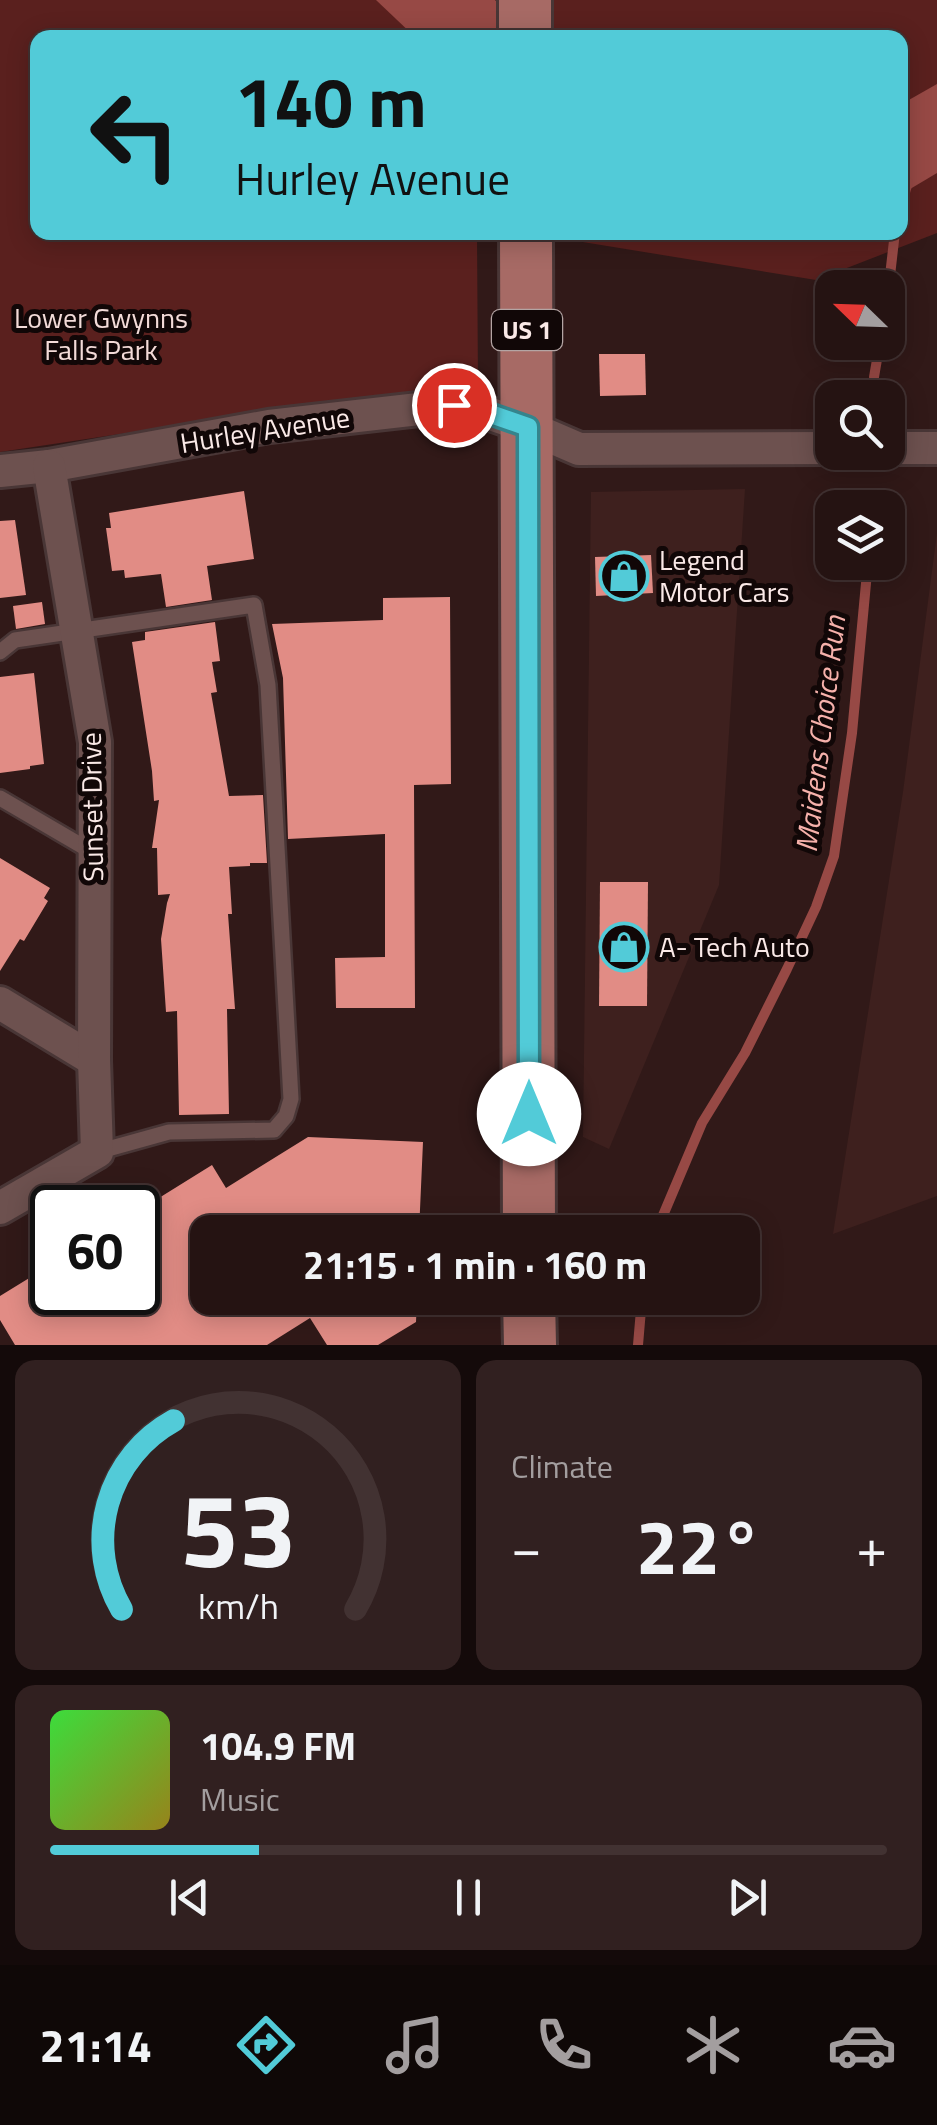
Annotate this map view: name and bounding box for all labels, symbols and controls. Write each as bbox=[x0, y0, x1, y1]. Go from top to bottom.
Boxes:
text: 140 m bbox=[235, 48, 427, 154]
icon: left bbox=[70, 70, 200, 200]
text: Hurley Avenue bbox=[235, 144, 510, 212]
north arrow bbox=[815, 270, 905, 360]
map controls bbox=[815, 270, 905, 580]
park label: Lower Gwynns Falls Park bbox=[14, 296, 188, 371]
road number: US 1 bbox=[492, 310, 562, 350]
pin bbox=[412, 363, 497, 448]
icon: arrive bbox=[427, 378, 482, 433]
button: search bbox=[815, 380, 905, 470]
street label: Hurley Avenue bbox=[177, 395, 353, 464]
button: layers bbox=[815, 490, 905, 580]
place label: Legend Motor Cars bbox=[659, 538, 789, 613]
shop icon: Legend Motor Cars bbox=[598, 550, 650, 602]
water label: Maidens Choice Run bbox=[783, 612, 857, 855]
street label: Sunset Drive bbox=[69, 732, 114, 882]
shop icon: A- Tech Auto bbox=[598, 921, 650, 973]
place label: A- Tech Auto bbox=[659, 925, 810, 968]
position arrow bbox=[477, 1062, 581, 1166]
speed limit sign: 60 bbox=[30, 1185, 160, 1315]
text: 21:15 · 1 min · 160 m bbox=[303, 1236, 647, 1294]
text: Climate bbox=[511, 1442, 613, 1490]
text: 53 bbox=[180, 1449, 296, 1607]
text: 22° bbox=[636, 1489, 762, 1603]
text: − bbox=[511, 1505, 542, 1588]
text: + bbox=[856, 1505, 887, 1588]
text: km/h bbox=[198, 1578, 278, 1633]
text: 104.9 FM bbox=[200, 1717, 356, 1775]
text: Music bbox=[200, 1775, 280, 1823]
icon: previous bbox=[162, 1870, 217, 1925]
icon: pause bbox=[441, 1870, 496, 1925]
icon: next bbox=[720, 1870, 775, 1925]
icon: directions bbox=[231, 2010, 301, 2080]
icon: music bbox=[380, 2010, 450, 2080]
icon: phone bbox=[529, 2010, 599, 2080]
icon: climate bbox=[678, 2010, 748, 2080]
icon: car bbox=[827, 2010, 897, 2080]
text: 21:14 bbox=[40, 2011, 152, 2079]

